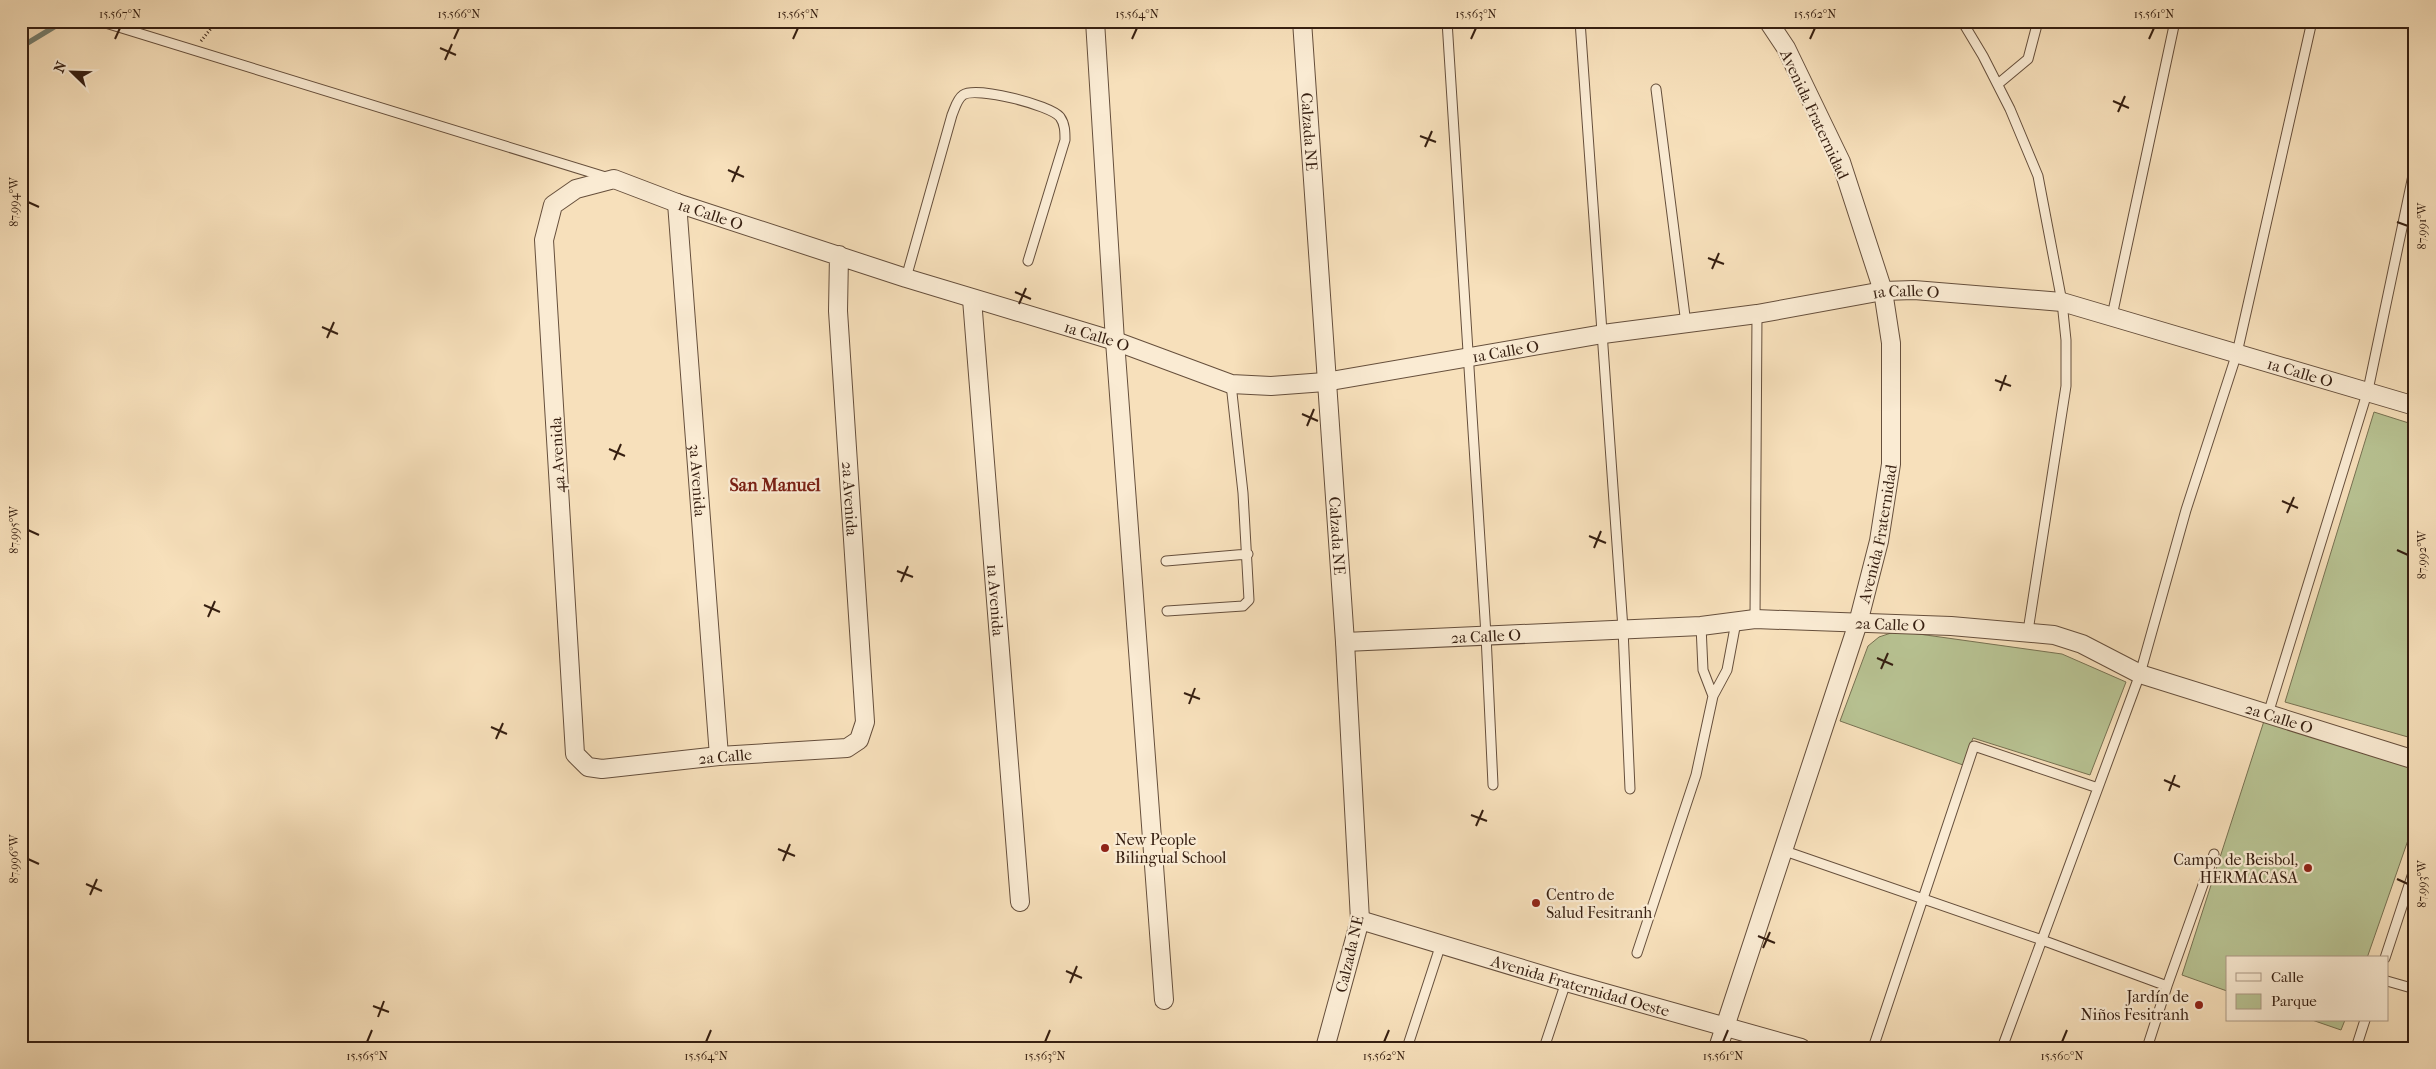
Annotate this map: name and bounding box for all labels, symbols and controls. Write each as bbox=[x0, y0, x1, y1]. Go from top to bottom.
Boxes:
text: 15.567°N bbox=[99, 7, 141, 21]
text: 15.566°N bbox=[438, 7, 480, 21]
text: 15.565°N bbox=[777, 7, 819, 21]
text: 15.564°N bbox=[1115, 7, 1159, 21]
text: 15.563°N bbox=[1455, 7, 1497, 21]
text: 15.562°N bbox=[1794, 7, 1836, 21]
text: 15.561°N bbox=[2134, 7, 2174, 21]
street label: Avenida Fraternidad bbox=[1776, 45, 1853, 182]
north arrow bbox=[48, 48, 98, 98]
text: N bbox=[51, 59, 71, 75]
street label: Calzada NE bbox=[1297, 92, 1321, 172]
text: 87.994°W bbox=[7, 176, 21, 227]
street label: 1a Calle O bbox=[675, 195, 746, 234]
text: 87.991°W bbox=[2415, 201, 2429, 249]
street label: 1a Calle O bbox=[1871, 281, 1940, 303]
street label: 1a Calle O bbox=[1062, 317, 1132, 356]
street label: 1a Calle O bbox=[1471, 336, 1541, 366]
street label: 1a Calle O bbox=[2265, 354, 2335, 391]
street label: 4a Avenida bbox=[546, 416, 569, 493]
street label: 3a Avenida bbox=[685, 443, 710, 518]
street label: 2a Avenida bbox=[838, 461, 862, 537]
street label: Avenida Fraternidad bbox=[1854, 463, 1901, 606]
district label: San Manuel bbox=[730, 475, 821, 496]
street label: Calzada NE bbox=[1325, 496, 1349, 576]
text: 87.995°W bbox=[7, 505, 21, 554]
text: 87.992°W bbox=[2415, 529, 2429, 579]
street label: 1a Avenida bbox=[983, 563, 1008, 637]
street label: 2a Calle O bbox=[1855, 614, 1925, 635]
street label: 2a Calle O bbox=[1450, 625, 1521, 647]
street label: 2a Calle O bbox=[2243, 699, 2315, 738]
street label: 2a Calle bbox=[697, 745, 753, 768]
place label: New People Bilingual School bbox=[1115, 830, 1227, 867]
text: 87.996°W bbox=[7, 833, 21, 884]
marker: New People Bilingual School bbox=[1099, 842, 1111, 854]
place label: Campo de Beisbol, HERMACASA bbox=[2173, 850, 2299, 887]
text: 87.993°W bbox=[2415, 859, 2429, 908]
marker: Campo de Beisbol, HERMACASA bbox=[2302, 862, 2314, 874]
place label: Centro de Salud Fesitranh bbox=[1546, 885, 1652, 922]
marker: Centro de Salud Fesitranh bbox=[1530, 897, 1542, 909]
street label: Calzada NE bbox=[1331, 913, 1368, 995]
street label: Avenida Fraternidad Oeste bbox=[1488, 951, 1672, 1021]
legend bbox=[2226, 956, 2388, 1022]
text: Calle bbox=[2271, 968, 2304, 986]
place label: Jardín de Niños Fesitranh bbox=[2081, 987, 2189, 1024]
text: Parque bbox=[2271, 992, 2317, 1010]
marker: Jardín de Niños Fesitranh bbox=[2193, 999, 2205, 1011]
text: 15.565°N bbox=[346, 1049, 388, 1063]
text: 15.564°N bbox=[684, 1049, 728, 1063]
text: 15.563°N bbox=[1024, 1049, 1066, 1063]
text: 15.562°N bbox=[1363, 1049, 1405, 1063]
text: 15.561°N bbox=[1703, 1049, 1743, 1063]
text: 15.560°N bbox=[2040, 1049, 2084, 1063]

